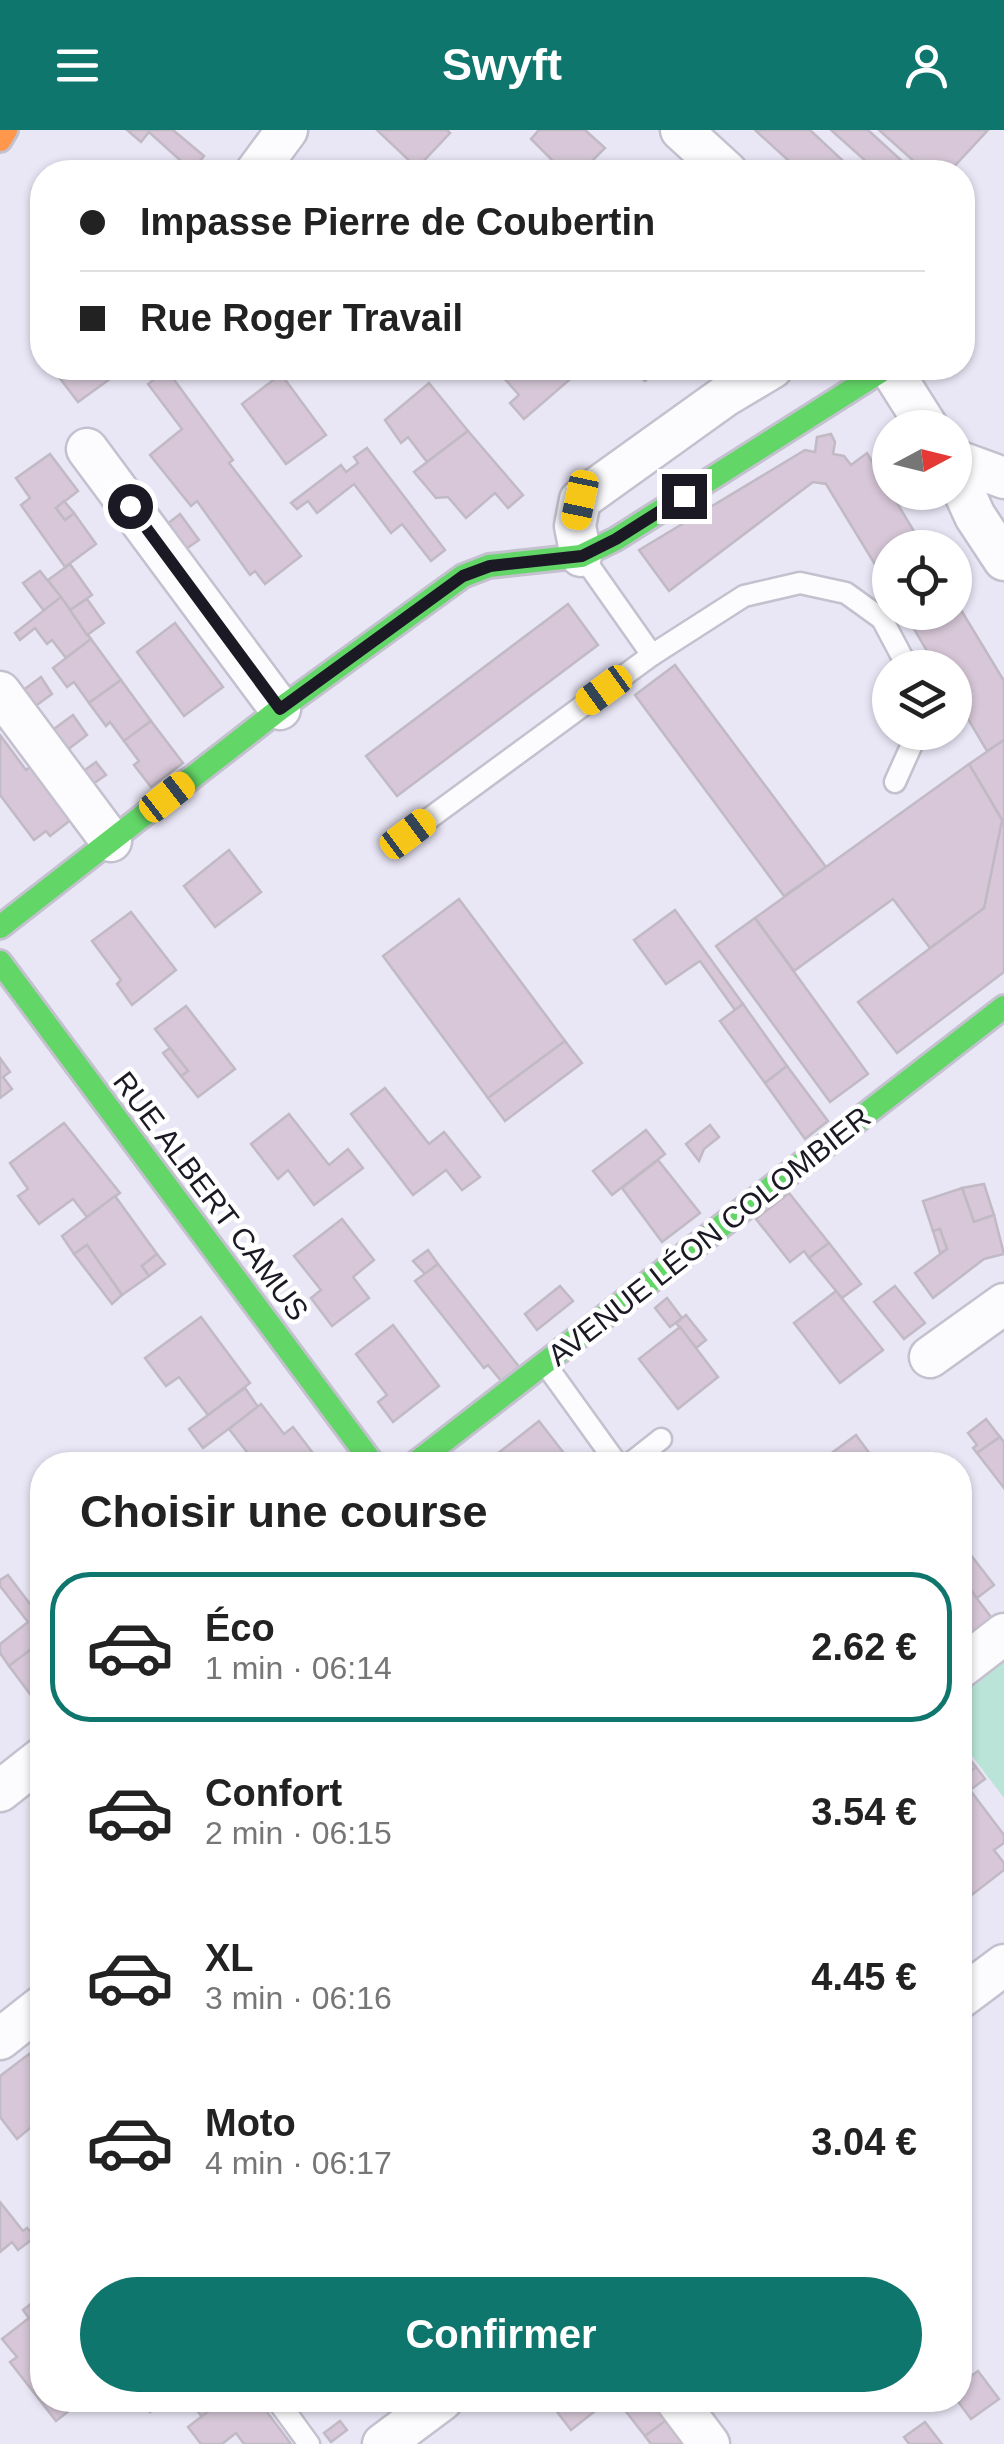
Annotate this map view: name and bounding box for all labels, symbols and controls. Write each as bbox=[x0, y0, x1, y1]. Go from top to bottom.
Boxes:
icon: menu bbox=[50, 38, 105, 93]
icon: person bbox=[899, 38, 954, 93]
text: Swyft bbox=[442, 39, 562, 90]
text: Impasse Pierre de Coubertin bbox=[140, 201, 655, 243]
text: Rue Roger Travail bbox=[140, 297, 463, 339]
north arrow bbox=[872, 410, 972, 510]
map controls bbox=[872, 410, 972, 750]
car bbox=[559, 468, 601, 532]
route end bbox=[662, 474, 707, 519]
route start bbox=[108, 484, 153, 529]
button: locate bbox=[872, 530, 972, 630]
button: layers bbox=[872, 650, 972, 750]
car bbox=[571, 660, 637, 720]
car bbox=[134, 767, 200, 827]
car bbox=[375, 804, 441, 864]
street label: RUE ALBERT CAMUS bbox=[107, 1065, 315, 1327]
street label: AVENUE LÉON COLOMBIER bbox=[541, 1100, 877, 1372]
text: Choisir une course bbox=[80, 1486, 488, 1537]
icon: car bbox=[85, 1602, 175, 1692]
text: Éco bbox=[205, 1607, 275, 1649]
text: 2.62 € bbox=[811, 1626, 917, 1668]
text: 1 min · 06:14 bbox=[205, 1650, 392, 1686]
icon: car bbox=[85, 1767, 175, 1857]
text: Confort bbox=[205, 1772, 342, 1814]
text: 3.54 € bbox=[811, 1791, 917, 1833]
text: 2 min · 06:15 bbox=[205, 1815, 392, 1851]
icon: car bbox=[85, 1932, 175, 2022]
text: XL bbox=[205, 1937, 254, 1979]
text: 4.45 € bbox=[811, 1956, 917, 1998]
text: 3 min · 06:16 bbox=[205, 1980, 392, 2016]
icon: car bbox=[85, 2097, 175, 2187]
text: Moto bbox=[205, 2102, 296, 2144]
text: 3.04 € bbox=[811, 2121, 917, 2163]
text: 4 min · 06:17 bbox=[205, 2145, 392, 2181]
button: Confirmer bbox=[80, 2277, 922, 2392]

